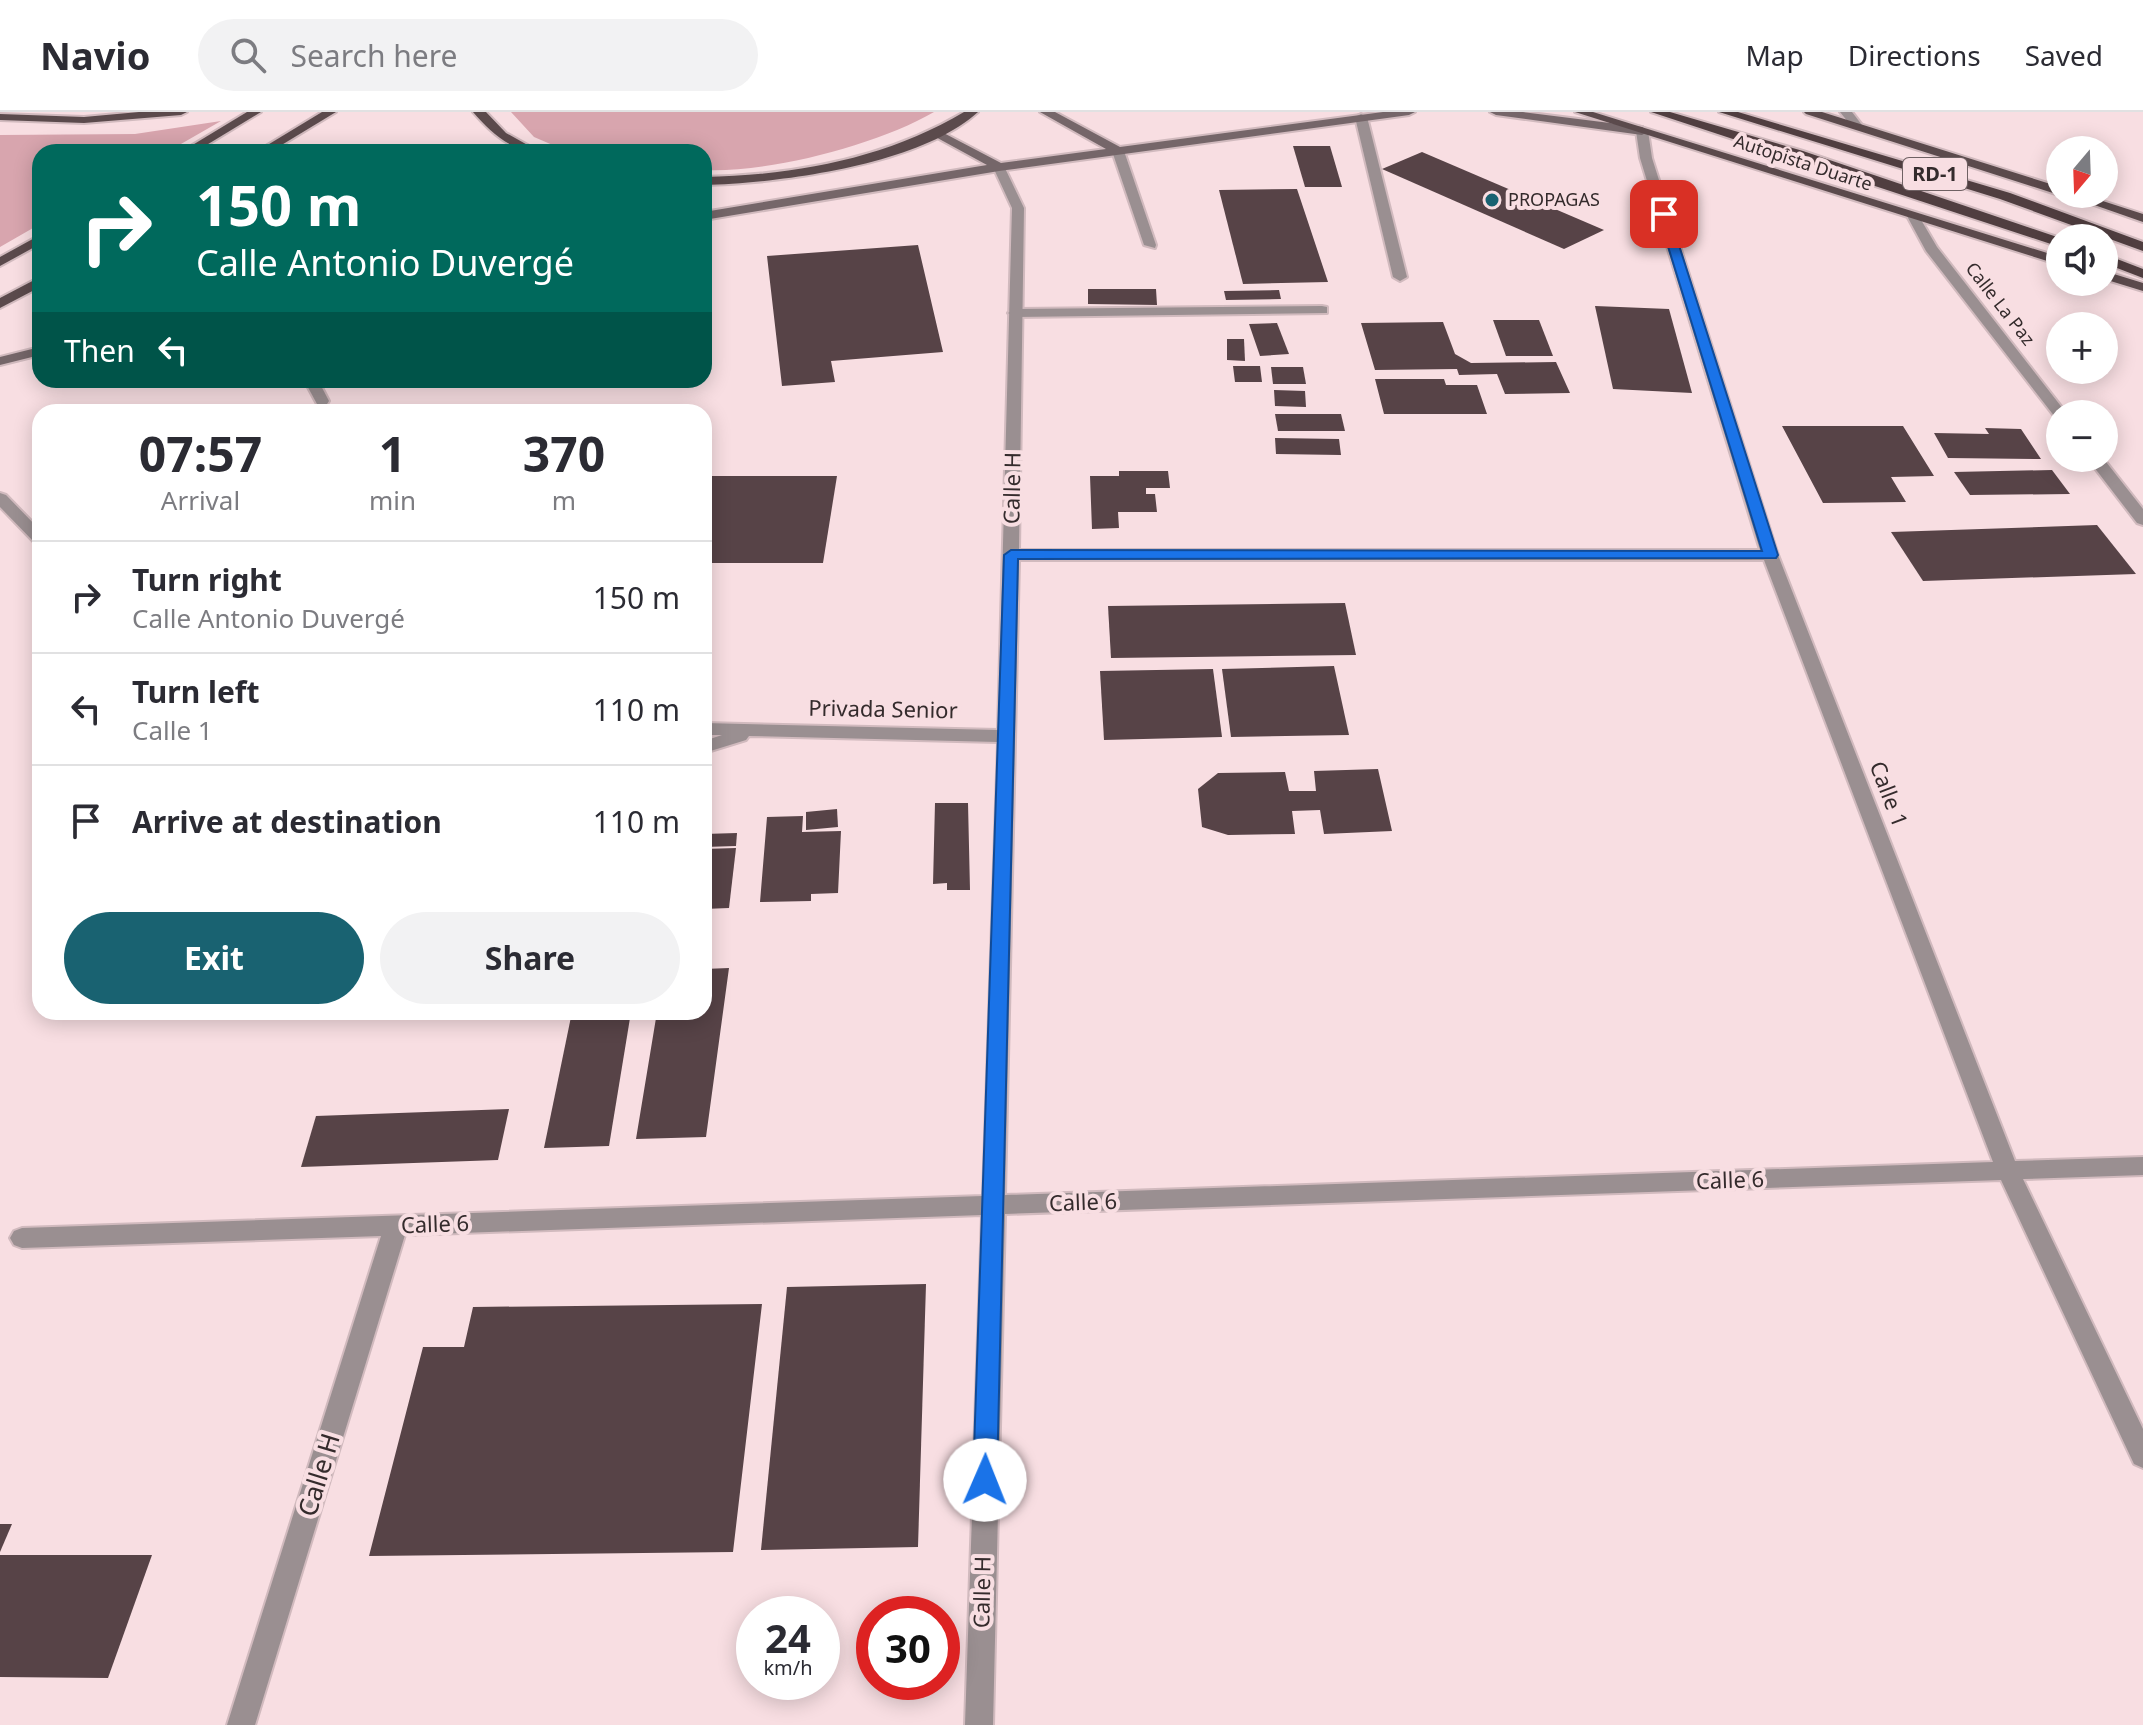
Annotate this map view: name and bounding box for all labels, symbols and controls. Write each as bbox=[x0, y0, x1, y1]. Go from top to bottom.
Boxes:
search box bbox=[198, 19, 758, 91]
text: Navio bbox=[40, 29, 150, 81]
icon: search bbox=[226, 33, 270, 77]
text: Search here bbox=[290, 35, 457, 76]
text: Map bbox=[1745, 36, 1804, 74]
text: Directions bbox=[1848, 36, 1981, 74]
text: Saved bbox=[2025, 36, 2103, 74]
street label: Autopista Duarte bbox=[1731, 128, 1876, 196]
north arrow bbox=[2046, 136, 2118, 208]
map controls bbox=[2046, 136, 2118, 472]
road number: RD-1 bbox=[1903, 158, 1967, 190]
text: 150 m bbox=[196, 166, 361, 242]
icon: right bbox=[64, 176, 168, 280]
pin bbox=[1630, 180, 1698, 248]
place label: PROPAGAS bbox=[1508, 187, 1600, 211]
marker: PROPAGAS bbox=[1483, 191, 1501, 209]
icon: arrive bbox=[1642, 192, 1686, 236]
button: sound bbox=[2046, 224, 2118, 296]
text: Calle Antonio Duvergé bbox=[196, 238, 574, 287]
street label: Calle La Paz bbox=[1961, 257, 2041, 350]
button: + bbox=[2046, 312, 2118, 384]
icon: left bbox=[151, 328, 195, 372]
text: Then bbox=[64, 330, 135, 371]
button: − bbox=[2046, 400, 2118, 472]
text: 07:57 bbox=[139, 421, 262, 486]
text: 1 bbox=[379, 421, 406, 486]
text: 370 bbox=[523, 421, 605, 486]
street label: Calle H bbox=[995, 452, 1027, 524]
text: Arrival bbox=[161, 482, 240, 518]
text: min bbox=[369, 482, 416, 518]
text: m bbox=[552, 482, 576, 518]
text: Turn right bbox=[132, 559, 282, 600]
icon: right bbox=[64, 575, 108, 619]
text: 150 m bbox=[593, 577, 680, 618]
text: Calle Antonio Duvergé bbox=[132, 600, 405, 636]
text: Turn left bbox=[132, 671, 260, 712]
icon: left bbox=[64, 687, 108, 731]
text: 110 m bbox=[593, 689, 680, 730]
street label: Privada Senior bbox=[808, 692, 958, 724]
text: Calle 1 bbox=[132, 712, 213, 748]
street label: Calle 1 bbox=[1864, 756, 1916, 831]
icon: arrive bbox=[64, 799, 108, 843]
text: Arrive at destination bbox=[132, 801, 442, 842]
text: 110 m bbox=[593, 801, 680, 842]
button: Exit bbox=[64, 912, 364, 1004]
button: Share bbox=[380, 912, 680, 1004]
street label: Calle 6 bbox=[1695, 1163, 1765, 1195]
street label: Calle 6 bbox=[1048, 1185, 1118, 1217]
street label: Calle 6 bbox=[400, 1207, 470, 1239]
street label: Calle H bbox=[288, 1429, 348, 1521]
position arrow bbox=[943, 1438, 1027, 1522]
street label: Calle H bbox=[965, 1556, 997, 1628]
speed limit sign: 30 bbox=[856, 1596, 960, 1700]
text: 24 bbox=[765, 1610, 811, 1665]
text: km/h bbox=[763, 1654, 813, 1681]

